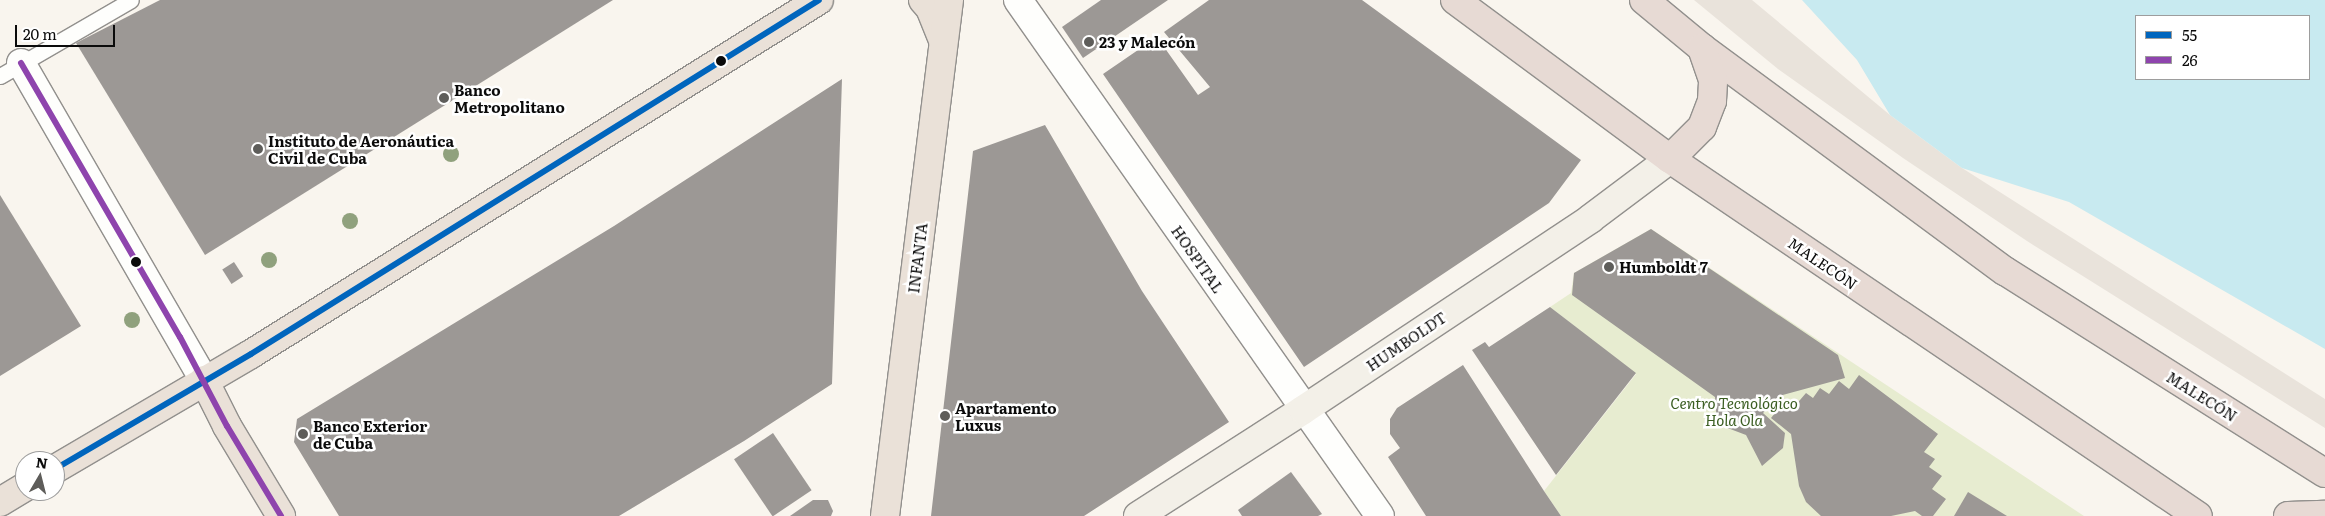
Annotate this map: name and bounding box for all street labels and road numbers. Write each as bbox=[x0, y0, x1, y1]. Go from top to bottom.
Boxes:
street label: INFANTA bbox=[904, 222, 930, 294]
street label: HOSPITAL bbox=[1168, 222, 1228, 296]
street label: MALECÓN bbox=[1785, 233, 1861, 293]
street label: HUMBOLDT bbox=[1363, 308, 1449, 374]
street label: MALECÓN bbox=[2164, 367, 2240, 425]

